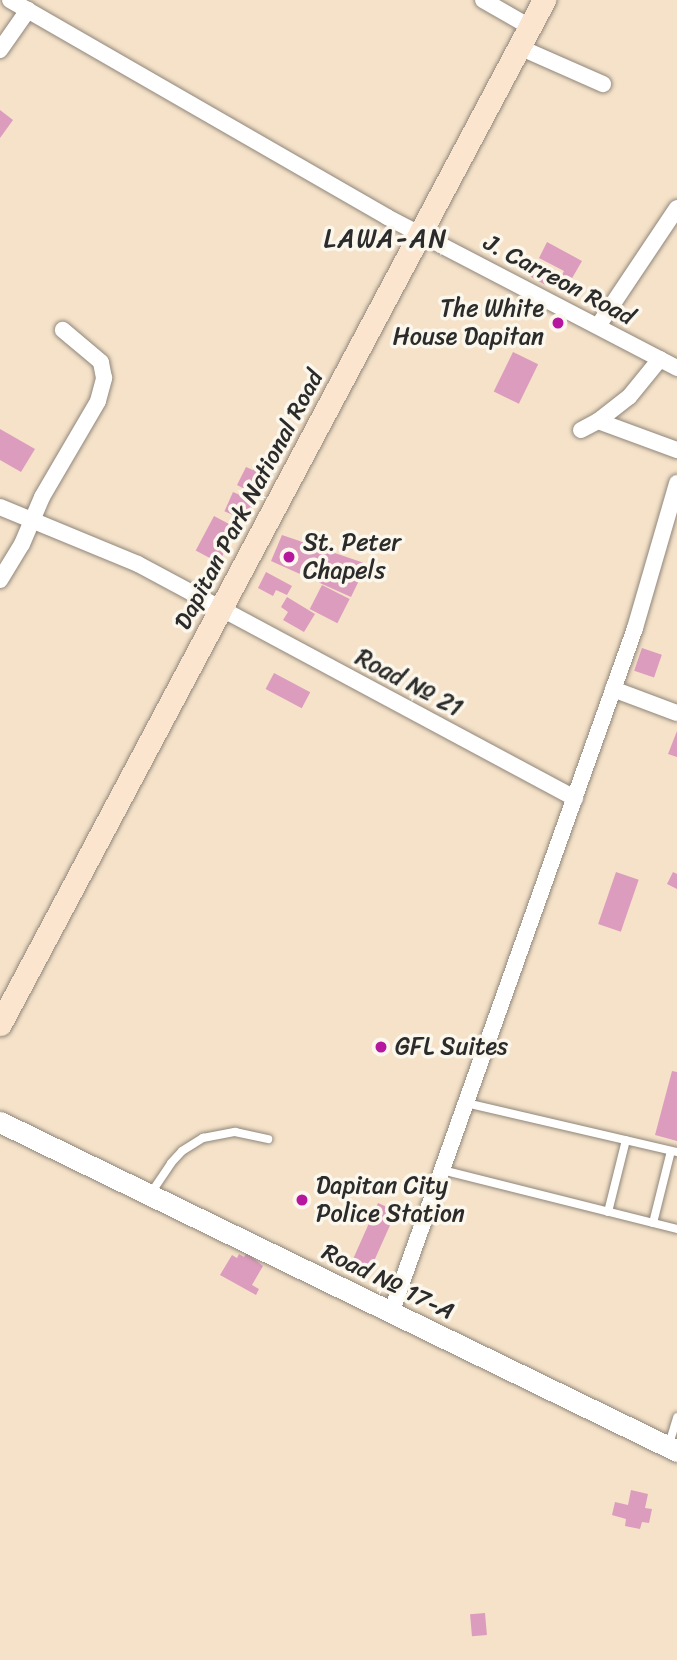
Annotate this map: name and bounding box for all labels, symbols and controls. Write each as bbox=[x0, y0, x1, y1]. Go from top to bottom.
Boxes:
district label: LAWA-AN bbox=[323, 223, 449, 255]
street label: J. Carreon Road bbox=[479, 228, 639, 332]
place label: The White House Dapitan bbox=[392, 295, 544, 351]
marker: The White House Dapitan bbox=[550, 315, 566, 331]
street label: Dapitan Park National Road bbox=[168, 365, 330, 635]
place label: St. Peter Chapels bbox=[303, 529, 402, 585]
marker: St. Peter Chapels bbox=[281, 549, 297, 565]
street label: Road № 21 bbox=[351, 643, 467, 723]
place label: GFL Suites bbox=[395, 1033, 508, 1061]
marker: GFL Suites bbox=[373, 1039, 389, 1055]
place label: Dapitan City Police Station bbox=[316, 1172, 466, 1228]
marker: Dapitan City Police Station bbox=[294, 1192, 310, 1208]
street label: Road № 17-A bbox=[317, 1238, 459, 1326]

